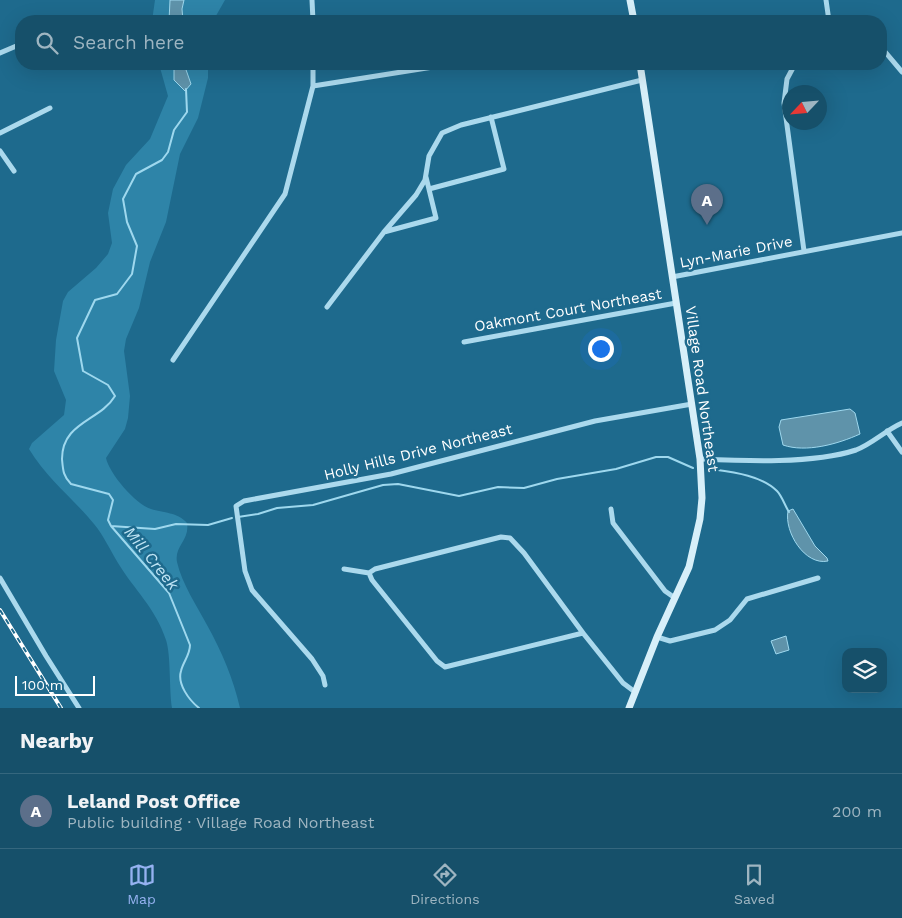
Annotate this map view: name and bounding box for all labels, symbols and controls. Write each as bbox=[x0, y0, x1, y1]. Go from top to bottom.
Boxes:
search box bbox=[15, 15, 887, 70]
icon: search bbox=[33, 29, 61, 57]
text: Search here bbox=[73, 31, 184, 54]
north arrow bbox=[782, 85, 827, 130]
pin: A bbox=[691, 184, 723, 225]
street label: Lyn-Marie Drive bbox=[678, 232, 794, 272]
street label: Oakmont Court Northeast bbox=[473, 285, 664, 335]
street label: Village Road Northeast bbox=[681, 305, 723, 474]
your location bbox=[588, 336, 614, 362]
street label: Holly Hills Drive Northeast bbox=[322, 420, 515, 484]
water label: Mill Creek bbox=[120, 523, 184, 595]
map controls bbox=[842, 648, 887, 693]
button: layers bbox=[842, 648, 887, 693]
scale bar bbox=[15, 673, 95, 696]
text: 100 m bbox=[22, 677, 63, 693]
text: Nearby bbox=[20, 728, 93, 753]
text: Leland Post Office bbox=[67, 790, 240, 813]
text: A bbox=[31, 802, 41, 821]
text: 200 m bbox=[832, 802, 882, 821]
text: Public building · Village Road Northeast bbox=[67, 813, 374, 832]
tab: Map bbox=[127, 861, 156, 907]
tab: Directions bbox=[410, 861, 480, 907]
tab: Saved bbox=[734, 861, 775, 907]

